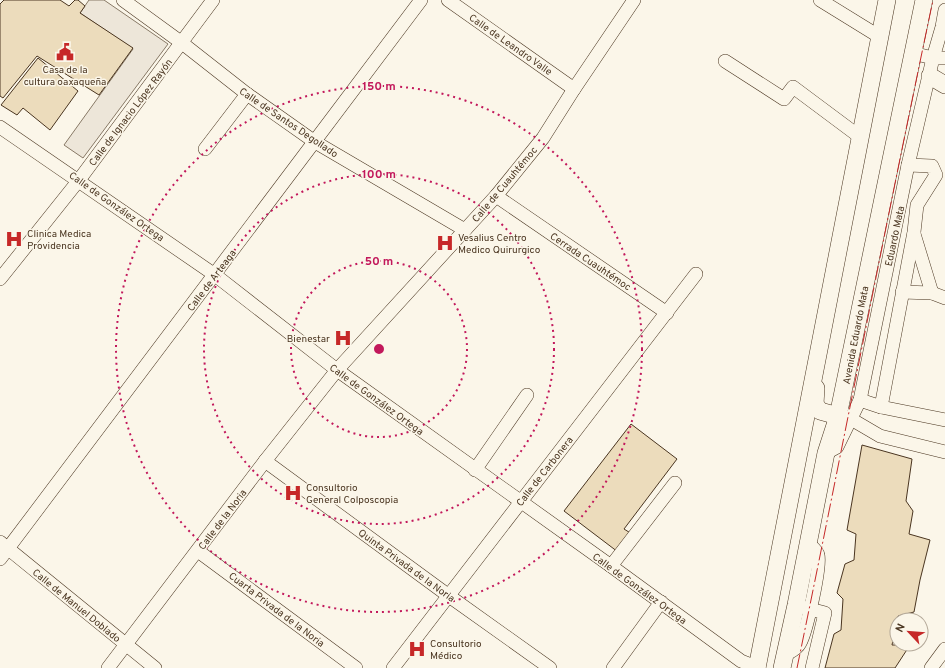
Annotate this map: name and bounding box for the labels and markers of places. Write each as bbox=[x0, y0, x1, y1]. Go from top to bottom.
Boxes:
public building icon: Casa de la cultura oaxaqueña bbox=[55, 42, 75, 62]
place label: Casa de la cultura oaxaqueña bbox=[24, 64, 106, 89]
place label: Clinica Medica Providencia bbox=[27, 228, 91, 253]
hospital icon: Clinica Medica Providencia bbox=[4, 229, 24, 249]
place label: Vesalius Centro Medico Quirurgico bbox=[458, 232, 541, 257]
hospital icon: Vesalius Centro Medico Quirurgico bbox=[435, 233, 455, 253]
hospital icon: Bienestar bbox=[333, 328, 353, 348]
place label: Bienestar bbox=[287, 333, 330, 346]
centre of rings bbox=[372, 342, 386, 356]
place label: Consultorio General Colposcopia bbox=[306, 482, 398, 507]
hospital icon: Consultorio General Colposcopia bbox=[283, 483, 303, 503]
place label: Consultorio Médico bbox=[430, 638, 482, 663]
hospital icon: Consultorio Médico bbox=[407, 639, 427, 659]

